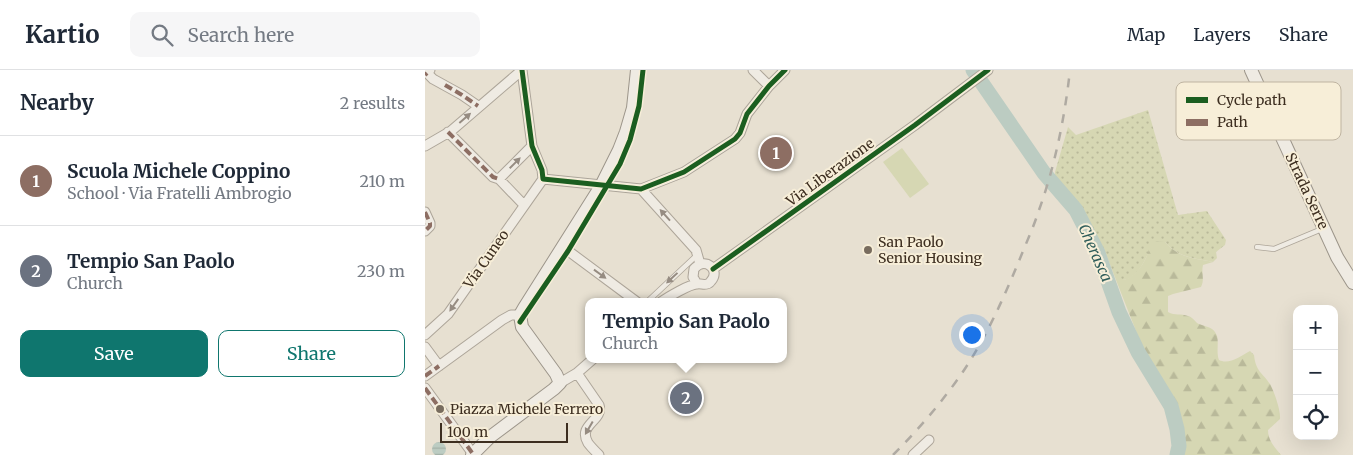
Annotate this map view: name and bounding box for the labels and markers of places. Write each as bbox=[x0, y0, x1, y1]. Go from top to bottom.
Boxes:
pin: 1 bbox=[760, 134, 792, 172]
place label: San Paolo Senior Housing bbox=[878, 233, 982, 267]
marker: San Paolo Senior Housing bbox=[862, 244, 874, 256]
pin: 2 bbox=[670, 379, 702, 417]
place label: Piazza Michele Ferrero bbox=[450, 400, 603, 418]
marker: Piazza Michele Ferrero bbox=[434, 403, 446, 415]

